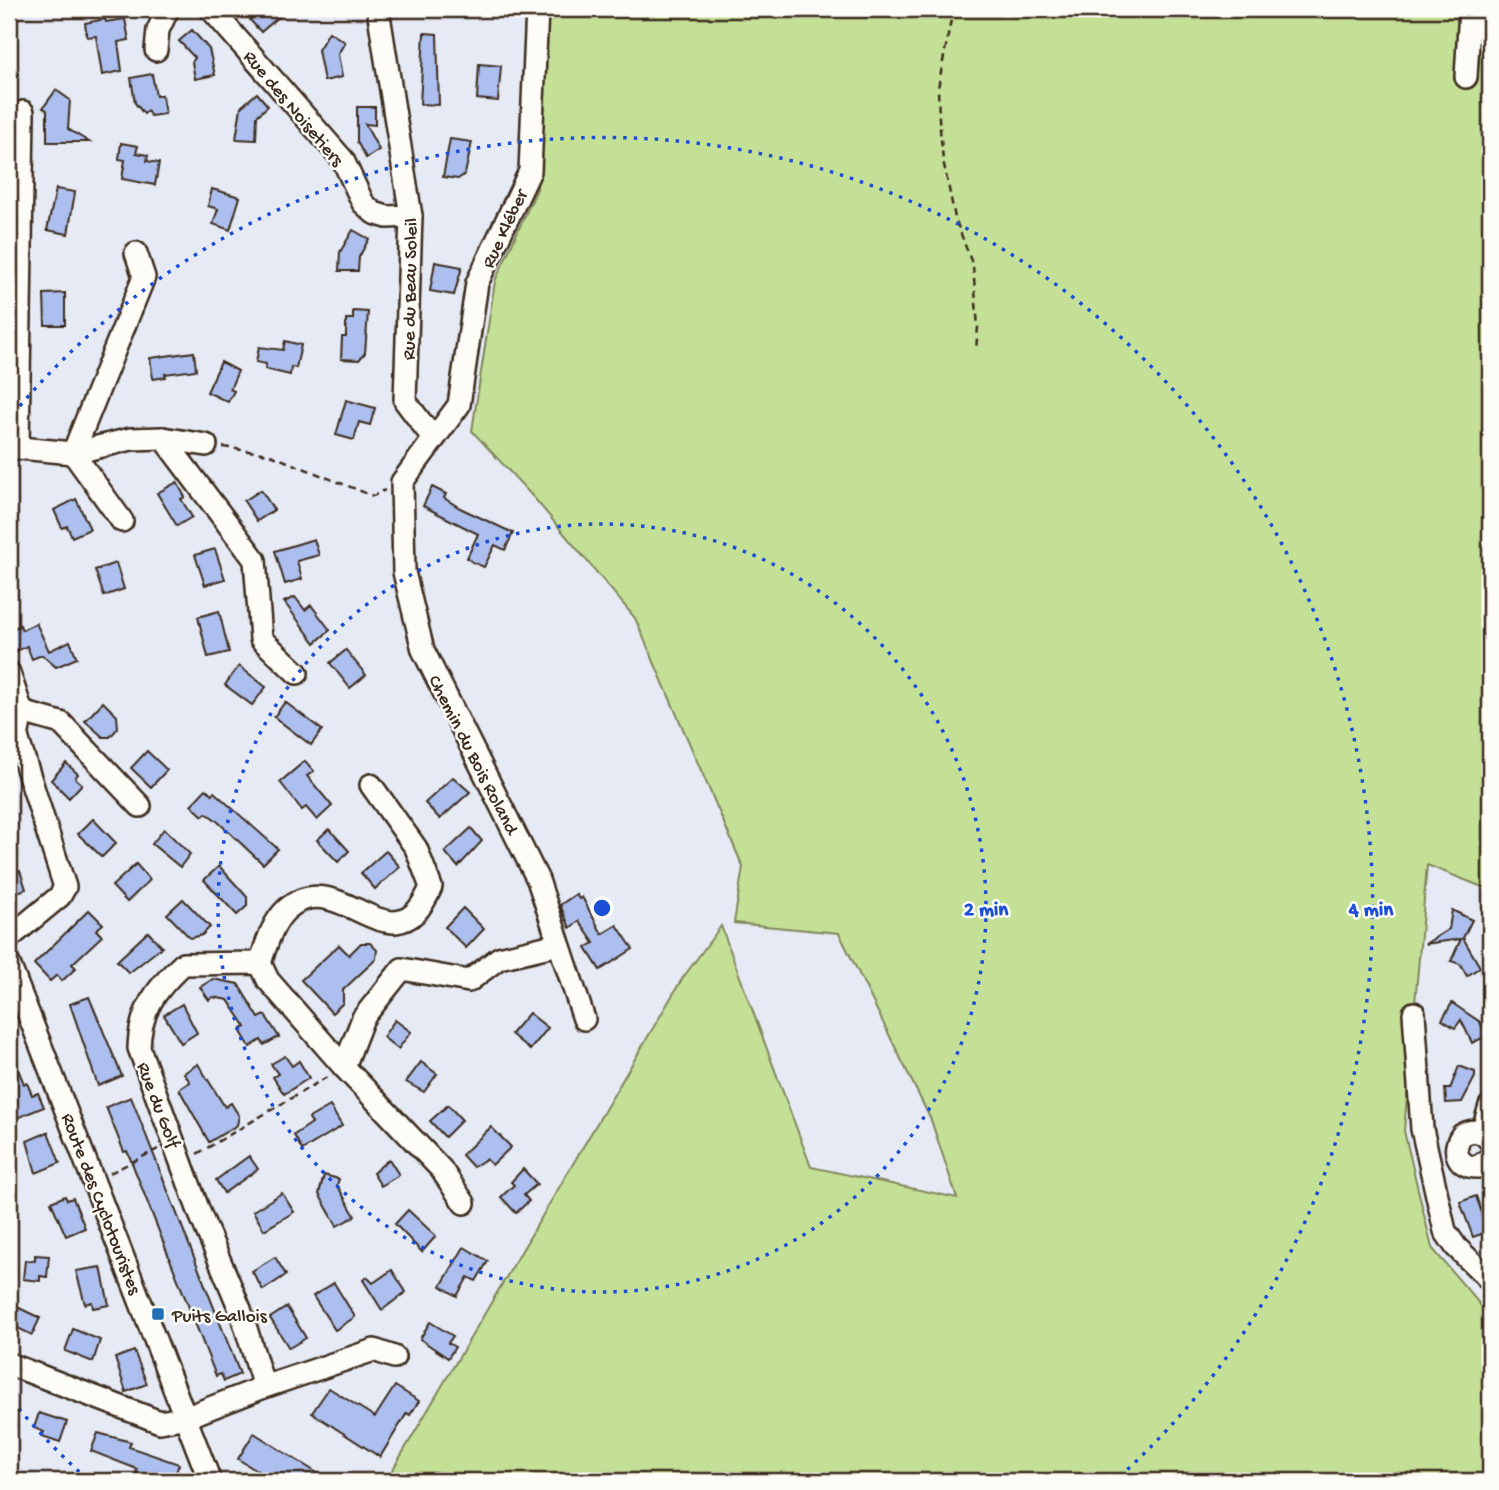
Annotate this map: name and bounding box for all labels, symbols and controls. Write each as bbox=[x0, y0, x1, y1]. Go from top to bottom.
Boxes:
street label: Rue des Noisetiers bbox=[237, 47, 348, 173]
street label: Rue Kléber bbox=[478, 184, 535, 272]
street label: Rue du Beau Soleil bbox=[399, 218, 424, 360]
street label: Chemin du Bois Roland bbox=[422, 672, 523, 841]
centre of rings bbox=[590, 896, 614, 920]
text: 2 min bbox=[964, 899, 1009, 924]
text: 4 min bbox=[1348, 899, 1394, 924]
street label: Rue du Golf bbox=[130, 1059, 184, 1153]
street label: Route des Cyclotouristes bbox=[55, 1110, 145, 1299]
marker: Puits Gallois bbox=[150, 1306, 166, 1322]
place label: Puits Gallois bbox=[171, 1306, 268, 1329]

